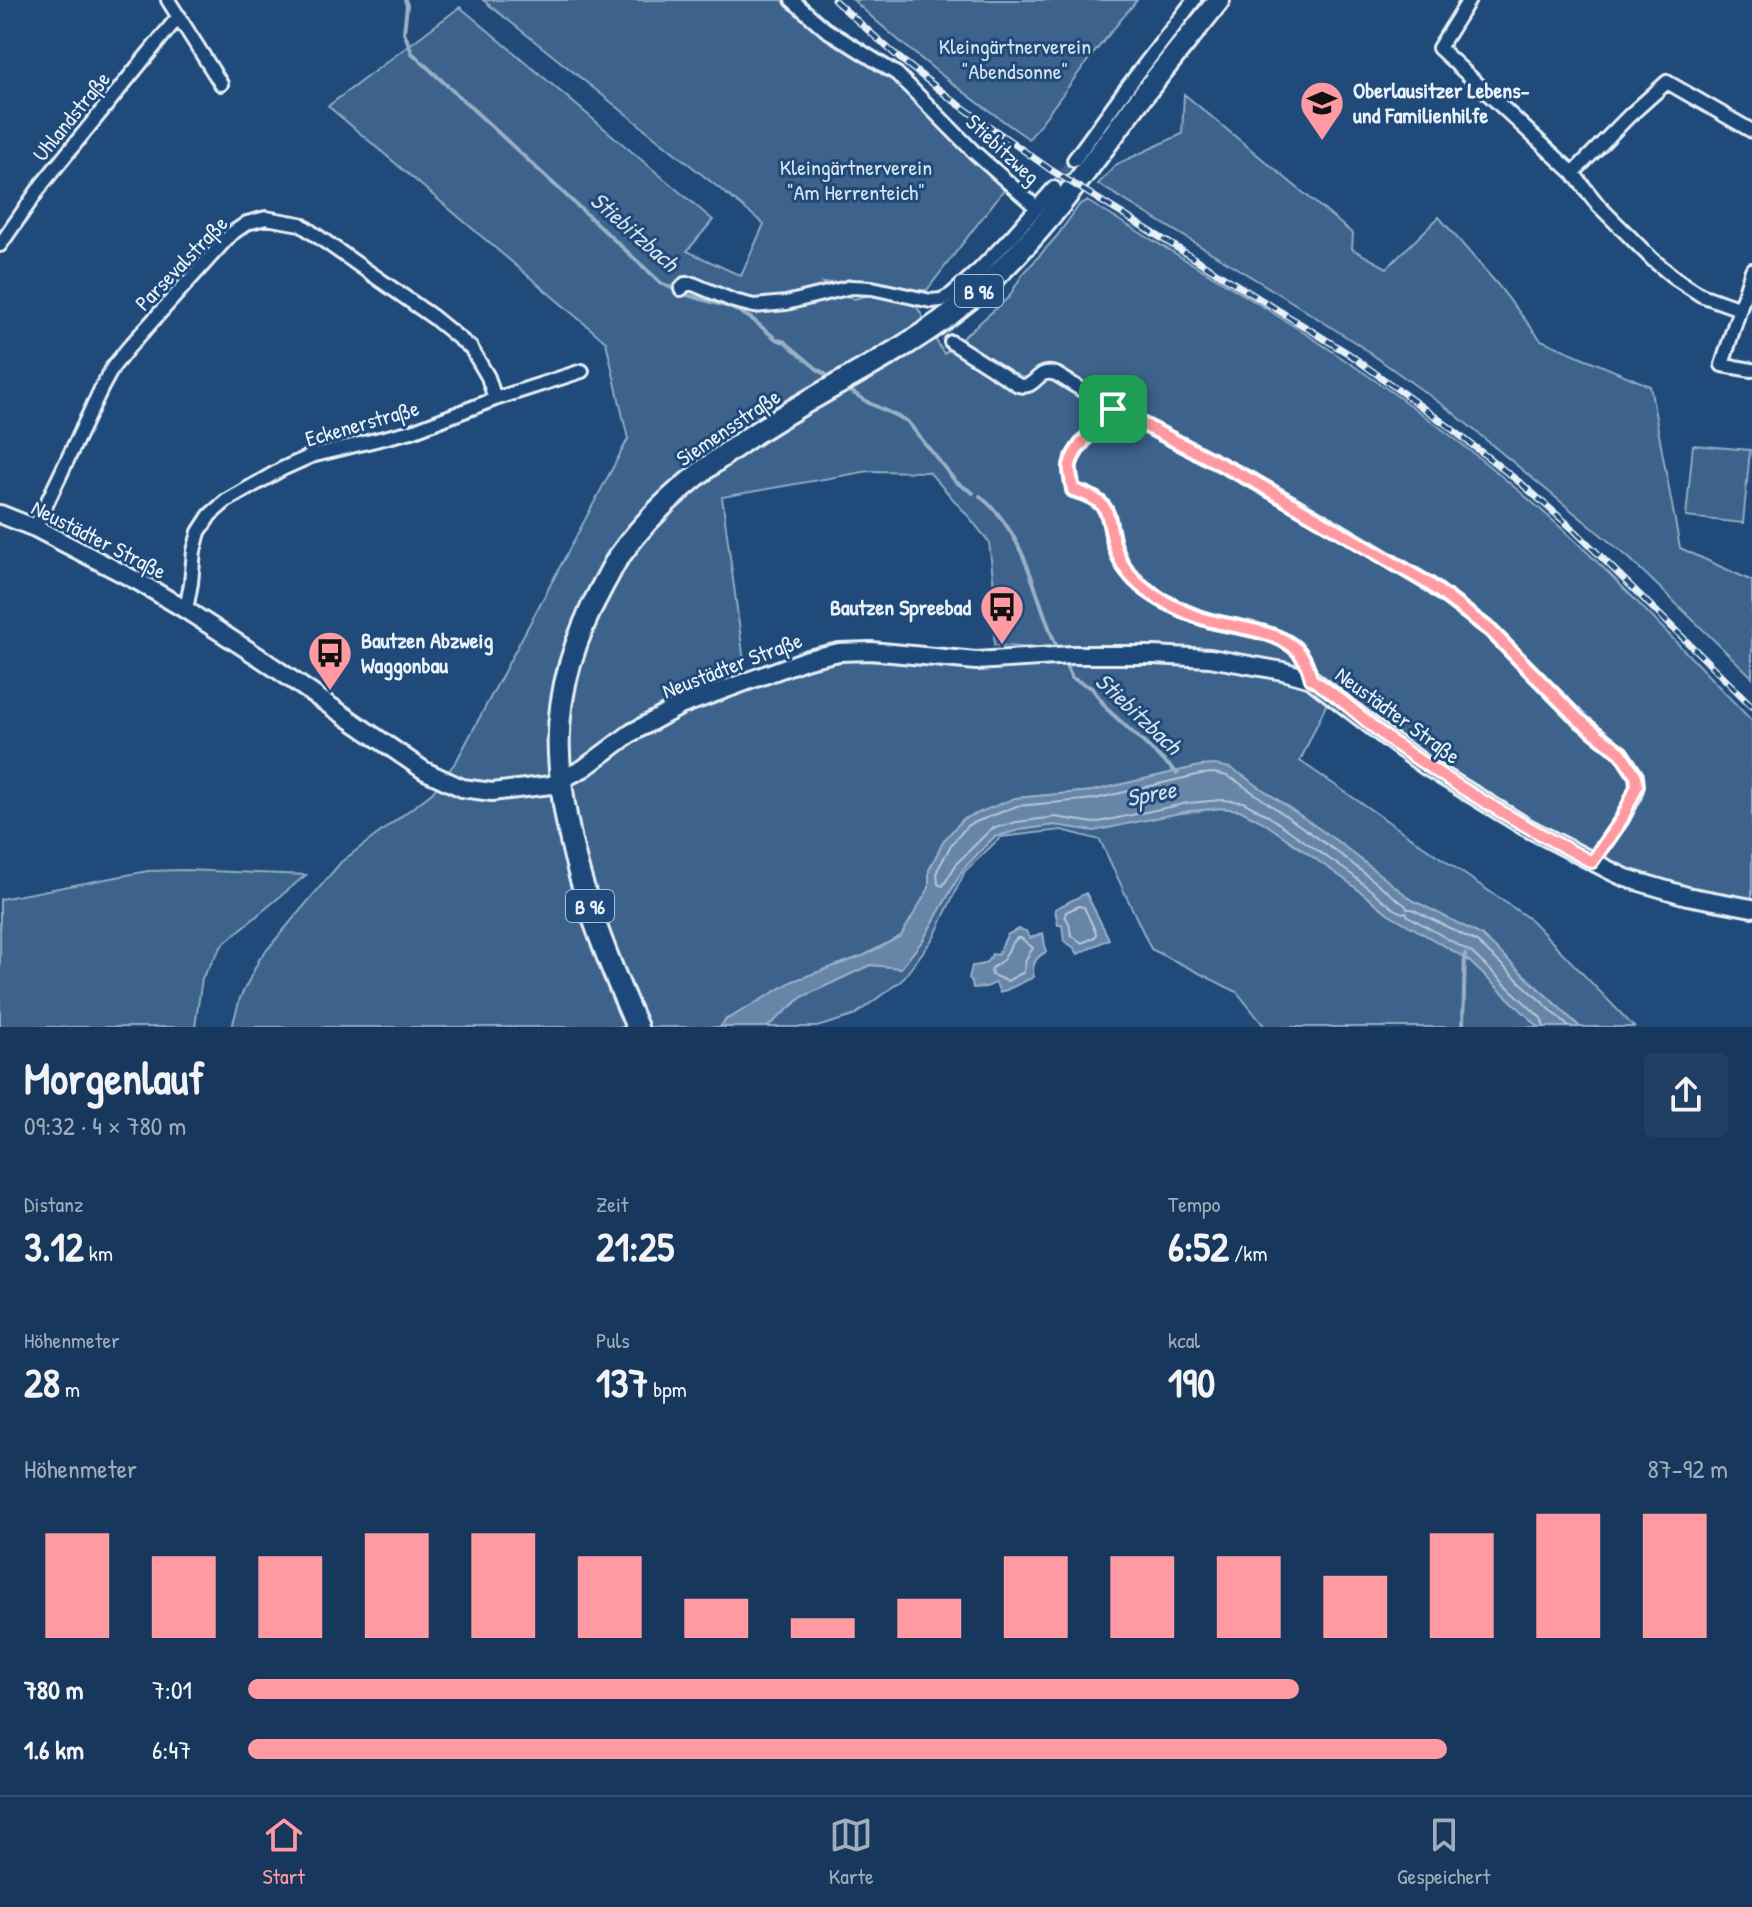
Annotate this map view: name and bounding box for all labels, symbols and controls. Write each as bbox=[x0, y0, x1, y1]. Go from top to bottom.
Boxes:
park label: Kleingärtnerverein "Abendsonne" bbox=[939, 31, 1091, 86]
street label: Uhlandstraße bbox=[25, 64, 117, 167]
place label: Oberlausitzer Lebens- und Familienhilfe bbox=[1353, 75, 1530, 130]
school or university icon: Oberlausitzer Lebens- und Familienhilfe bbox=[1298, 79, 1346, 142]
street label: Stiebitzweg bbox=[959, 107, 1047, 191]
park label: Kleingärtnerverein "Am Herrenteich" bbox=[780, 152, 932, 207]
water label: Stiebitzbach bbox=[584, 184, 687, 279]
street label: Parsevalstraße bbox=[128, 209, 234, 317]
road number: B 96 bbox=[955, 275, 1003, 307]
pin bbox=[1079, 375, 1147, 443]
street label: Siemensstraße bbox=[670, 381, 786, 473]
icon: arrive bbox=[1091, 387, 1135, 431]
street label: Eckenerstraße bbox=[302, 392, 423, 454]
street label: Neustädter Straße bbox=[26, 492, 172, 586]
bus stop icon: Bautzen Spreebad bbox=[978, 583, 1026, 646]
place label: Bautzen Spreebad bbox=[830, 592, 971, 623]
street label: Neustädter Straße bbox=[658, 624, 806, 705]
place label: Bautzen Abzweig Waggonbau bbox=[361, 625, 493, 681]
bus stop icon: Bautzen Abzweig Waggonbau bbox=[306, 629, 354, 692]
street label: Neustädter Straße bbox=[1330, 660, 1467, 771]
water label: Stiebitzbach bbox=[1089, 665, 1190, 762]
water label: Spree bbox=[1124, 772, 1180, 814]
road number: B 96 bbox=[566, 890, 614, 922]
text: Morgenlauf bbox=[24, 1048, 204, 1108]
button: share bbox=[1644, 1053, 1728, 1137]
text: 09:32 · 4 × 780 m bbox=[24, 1108, 186, 1143]
text: Distanz bbox=[24, 1189, 83, 1219]
text: Zeit bbox=[596, 1189, 628, 1219]
text: Tempo bbox=[1168, 1189, 1220, 1219]
text: 3.12 bbox=[24, 1219, 84, 1273]
text: 21:25 bbox=[596, 1219, 674, 1273]
text: 6:52 bbox=[1168, 1219, 1229, 1273]
text: km bbox=[84, 1238, 113, 1268]
text: /km bbox=[1229, 1238, 1267, 1268]
text: Höhenmeter bbox=[24, 1325, 120, 1355]
text: Puls bbox=[596, 1325, 630, 1355]
text: kcal bbox=[1168, 1325, 1200, 1355]
text: 28 bbox=[24, 1355, 60, 1409]
text: 137 bbox=[596, 1355, 648, 1409]
text: 190 bbox=[1168, 1355, 1215, 1409]
text: m bbox=[60, 1374, 80, 1404]
text: bpm bbox=[648, 1374, 687, 1404]
text: Höhenmeter bbox=[24, 1451, 137, 1486]
text: 87–92 m bbox=[1648, 1451, 1728, 1486]
text: 780 m bbox=[24, 1672, 83, 1707]
text: 7:01 bbox=[152, 1672, 192, 1707]
text: 1.6 km bbox=[24, 1732, 84, 1767]
text: 6:47 bbox=[152, 1732, 191, 1767]
tab: Start bbox=[262, 1813, 306, 1891]
tab: Karte bbox=[829, 1813, 874, 1891]
tab: Gespeichert bbox=[1397, 1813, 1490, 1891]

